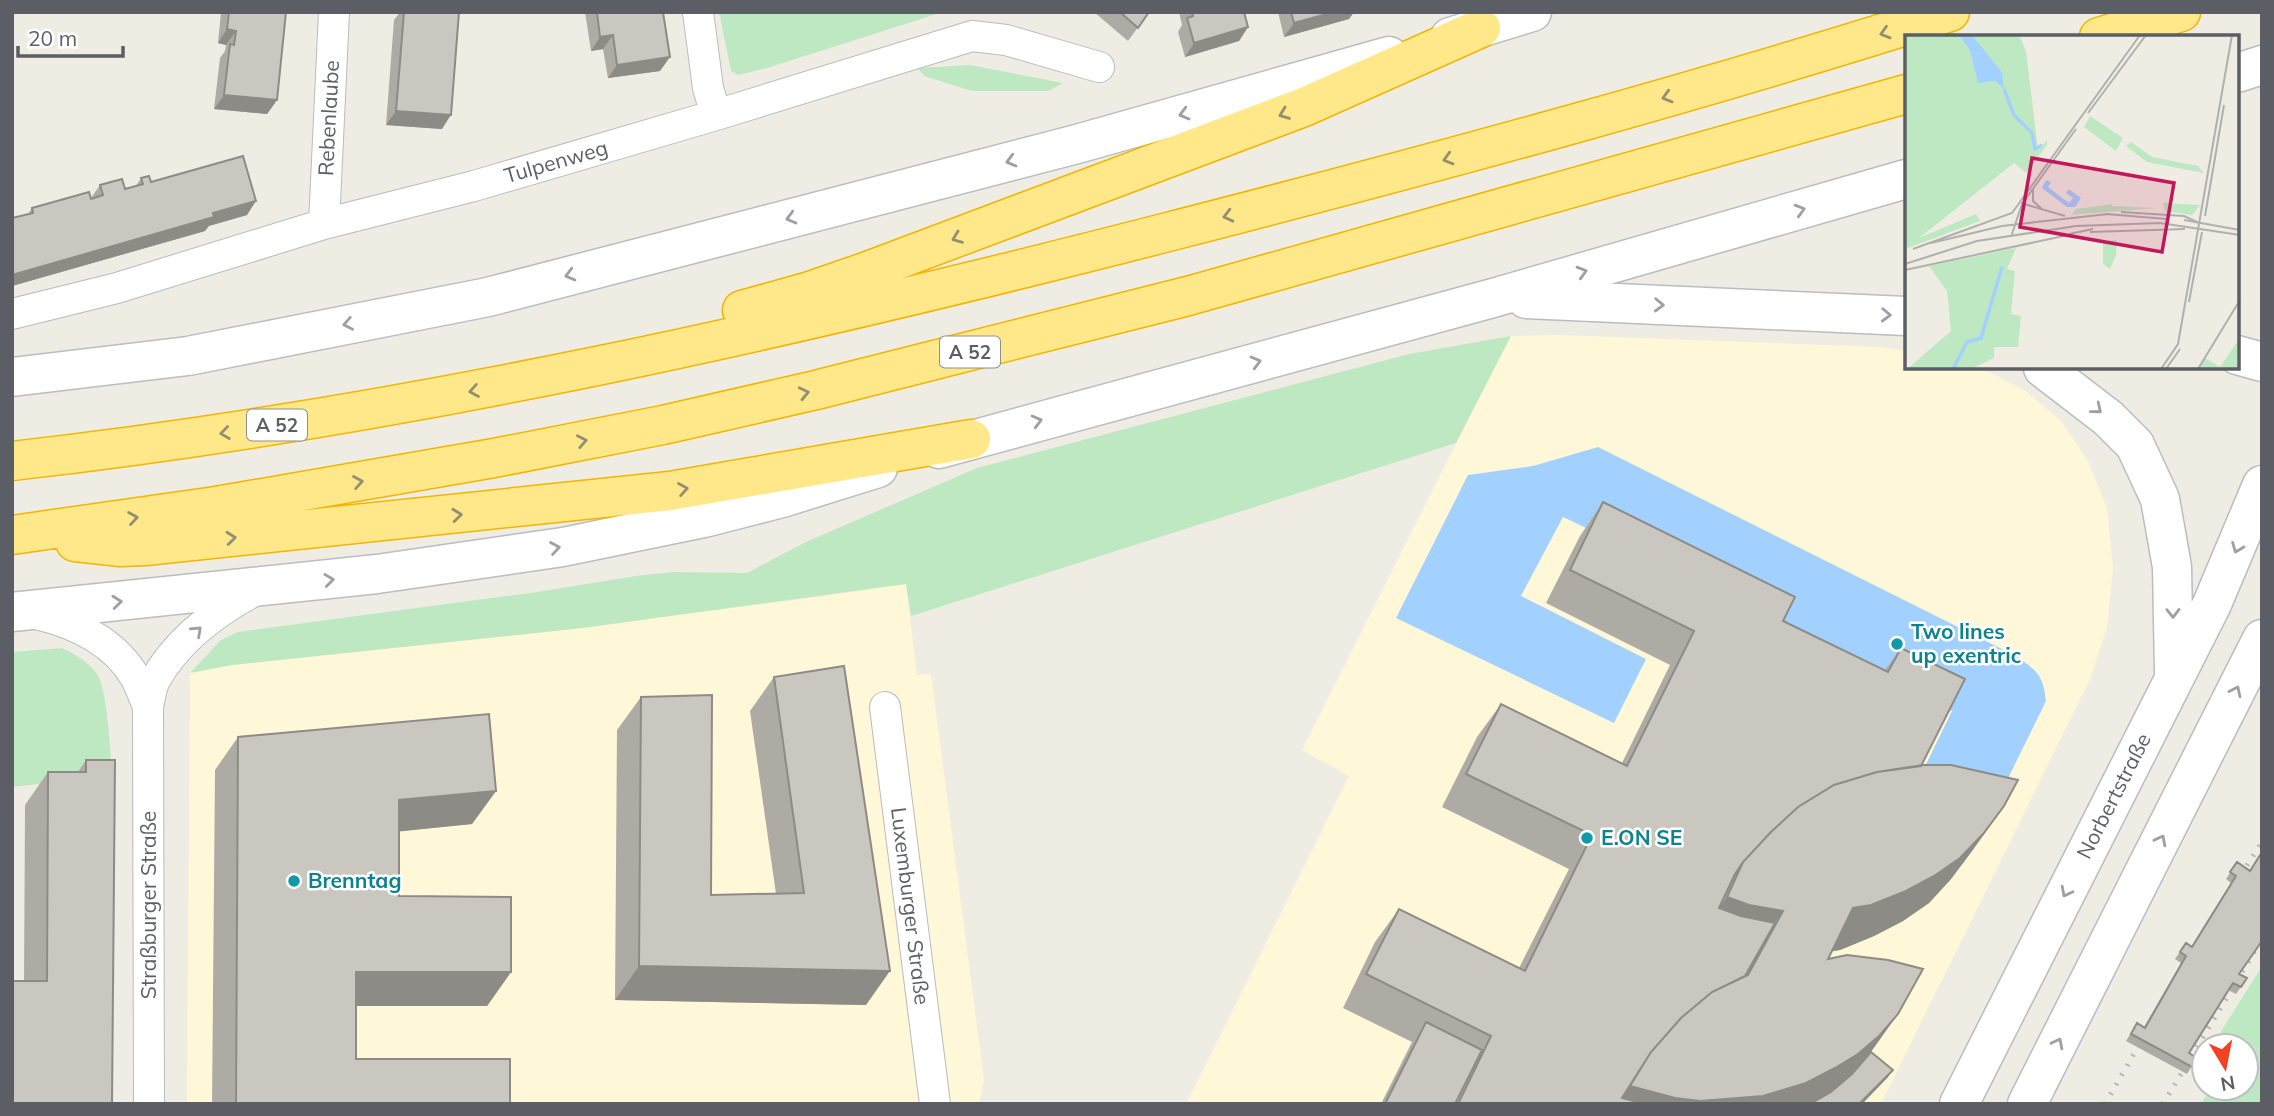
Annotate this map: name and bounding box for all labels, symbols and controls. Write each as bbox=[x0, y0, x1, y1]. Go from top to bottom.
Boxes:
scale bar bbox=[18, 14, 122, 58]
text: 20 m bbox=[28, 25, 77, 51]
one-way arrow bbox=[1879, 25, 1892, 39]
inset map bbox=[1905, 35, 2239, 369]
street label: Rebenlaube bbox=[312, 59, 344, 176]
one-way arrow bbox=[1661, 88, 1673, 103]
one-way arrow bbox=[1178, 106, 1190, 121]
one-way arrow bbox=[1279, 106, 1291, 120]
street label: Tulpenweg bbox=[501, 134, 611, 188]
one-way arrow bbox=[1442, 150, 1454, 165]
one-way arrow bbox=[1005, 153, 1017, 167]
one-way arrow bbox=[1794, 204, 1806, 218]
one-way arrow bbox=[1222, 208, 1234, 223]
one-way arrow bbox=[785, 210, 797, 224]
one-way arrow bbox=[951, 230, 963, 244]
one-way arrow bbox=[1575, 266, 1587, 281]
one-way arrow bbox=[565, 267, 577, 281]
one-way arrow bbox=[1653, 297, 1664, 312]
one-way arrow bbox=[1881, 307, 1892, 322]
one-way arrow bbox=[342, 316, 354, 331]
road number: A 52 bbox=[940, 336, 1000, 368]
one-way arrow bbox=[1250, 356, 1262, 370]
one-way arrow bbox=[468, 383, 480, 398]
one-way arrow bbox=[798, 386, 810, 401]
one-way arrow bbox=[2089, 400, 2101, 413]
road number: A 52 bbox=[247, 410, 307, 440]
one-way arrow bbox=[1031, 415, 1043, 430]
one-way arrow bbox=[220, 425, 231, 440]
one-way arrow bbox=[576, 434, 588, 449]
one-way arrow bbox=[352, 475, 364, 490]
one-way arrow bbox=[678, 482, 689, 497]
one-way arrow bbox=[452, 507, 463, 522]
one-way arrow bbox=[127, 511, 139, 526]
one-way arrow bbox=[226, 531, 237, 546]
one-way arrow bbox=[549, 541, 561, 556]
one-way arrow bbox=[2231, 541, 2245, 553]
one-way arrow bbox=[324, 572, 335, 587]
one-way arrow bbox=[112, 595, 123, 610]
one-way arrow bbox=[2165, 608, 2181, 619]
place label: Two lines up exentric bbox=[1911, 618, 2021, 668]
one-way arrow bbox=[189, 627, 202, 640]
marker: Two lines up exentric bbox=[1889, 636, 1905, 652]
one-way arrow bbox=[2228, 686, 2242, 698]
street label: Norbertstraße bbox=[2070, 728, 2156, 863]
street label: Luxemburger Straße bbox=[886, 806, 936, 1006]
street label: Straßburger Straße bbox=[135, 811, 161, 999]
place label: E.ON SE bbox=[1601, 824, 1682, 850]
marker: E.ON SE bbox=[1579, 830, 1595, 846]
one-way arrow bbox=[2152, 835, 2166, 847]
place label: Brenntag bbox=[308, 867, 401, 893]
marker: Brenntag bbox=[286, 873, 302, 889]
one-way arrow bbox=[2061, 885, 2075, 897]
north arrow bbox=[2190, 1032, 2260, 1102]
one-way arrow bbox=[2049, 1038, 2063, 1050]
text: N bbox=[2219, 1071, 2237, 1097]

